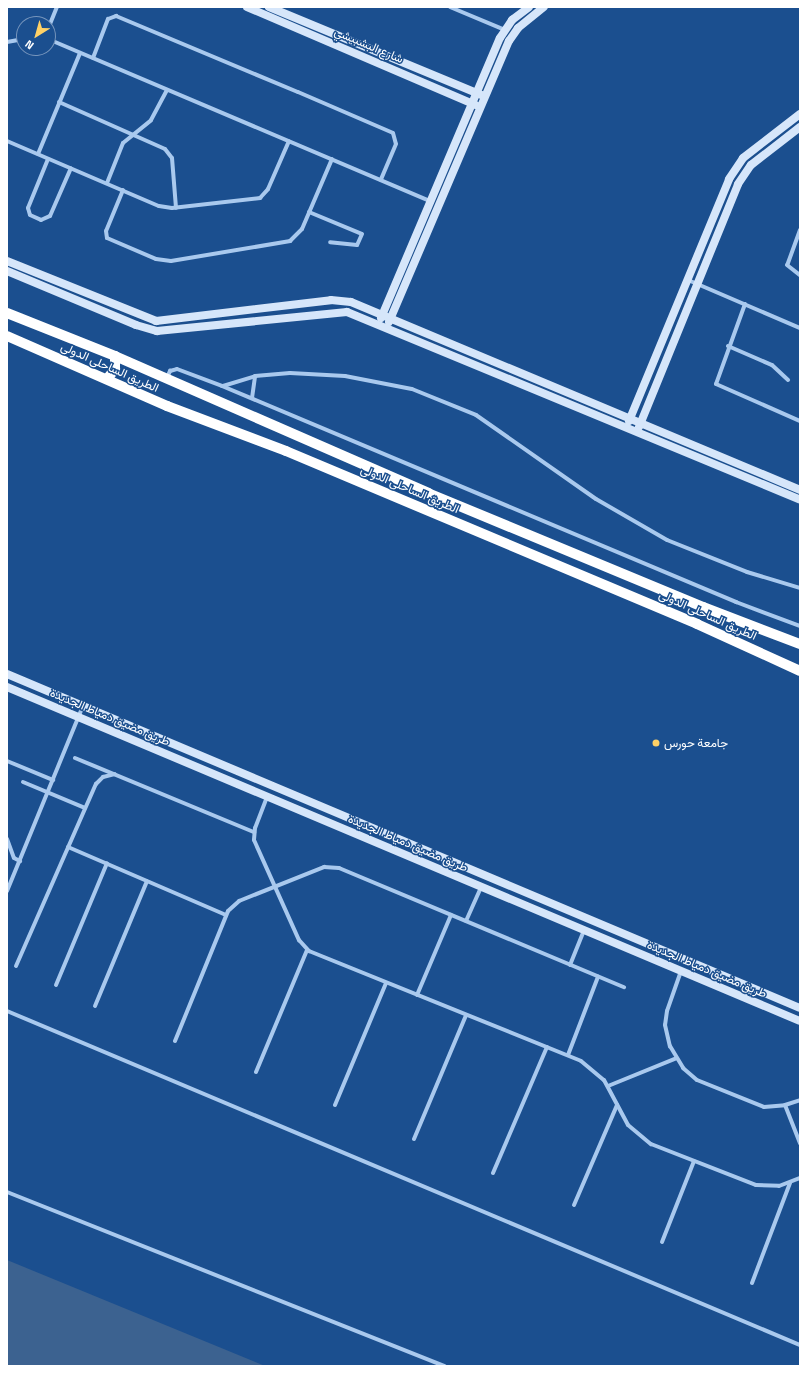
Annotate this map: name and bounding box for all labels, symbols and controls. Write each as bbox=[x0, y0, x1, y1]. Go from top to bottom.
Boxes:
north arrow bbox=[16, 16, 56, 56]
street label: شارع البشبيشي bbox=[332, 24, 406, 66]
text: N bbox=[22, 36, 37, 53]
street label: الطريق الساحلى الدولى bbox=[59, 339, 161, 395]
street label: الطريق الساحلى الدولى bbox=[359, 462, 461, 516]
street label: الطريق الساحلى الدولى bbox=[657, 587, 759, 643]
street label: طريق مضيق دمياط الجديدة bbox=[48, 685, 172, 749]
place label: جامعة حورس bbox=[664, 736, 728, 750]
marker: جامعة حورس bbox=[651, 738, 661, 748]
street label: طريق مضيق دمياط الجديدة bbox=[346, 811, 470, 875]
street label: طريق مضيق دمياط الجديدة bbox=[645, 937, 769, 1001]

